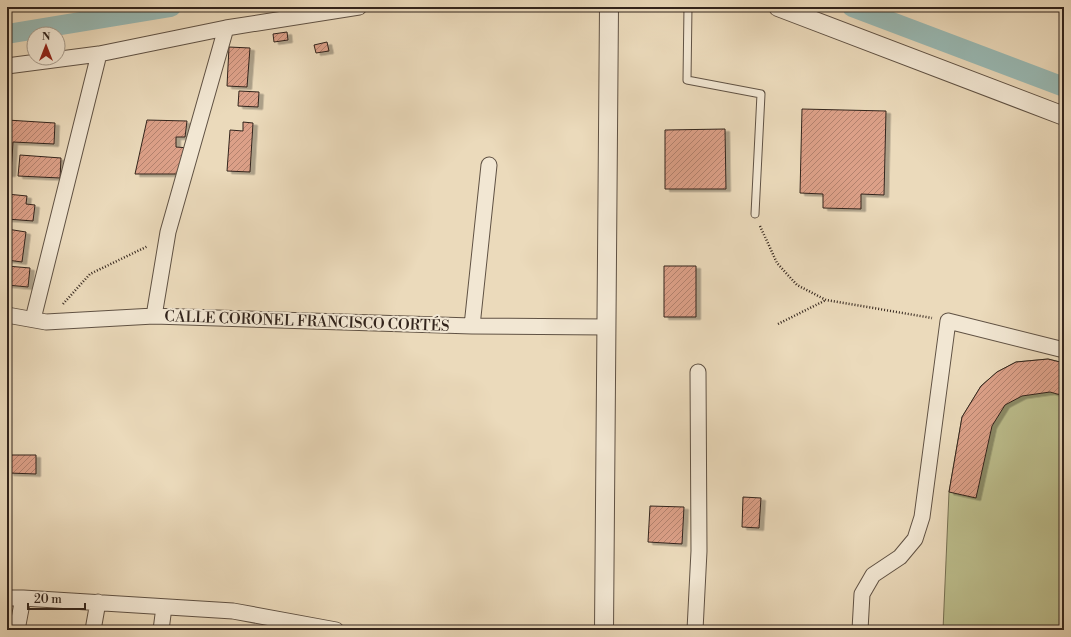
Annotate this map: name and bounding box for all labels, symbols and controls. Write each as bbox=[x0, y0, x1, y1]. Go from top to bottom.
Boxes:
north arrow bbox=[26, 26, 66, 66]
text: N bbox=[42, 30, 51, 44]
street label: CALLE CORONEL FRANCISCO CORTÉS bbox=[164, 306, 450, 336]
scale bar bbox=[28, 585, 85, 611]
text: 20 m bbox=[34, 592, 62, 607]

